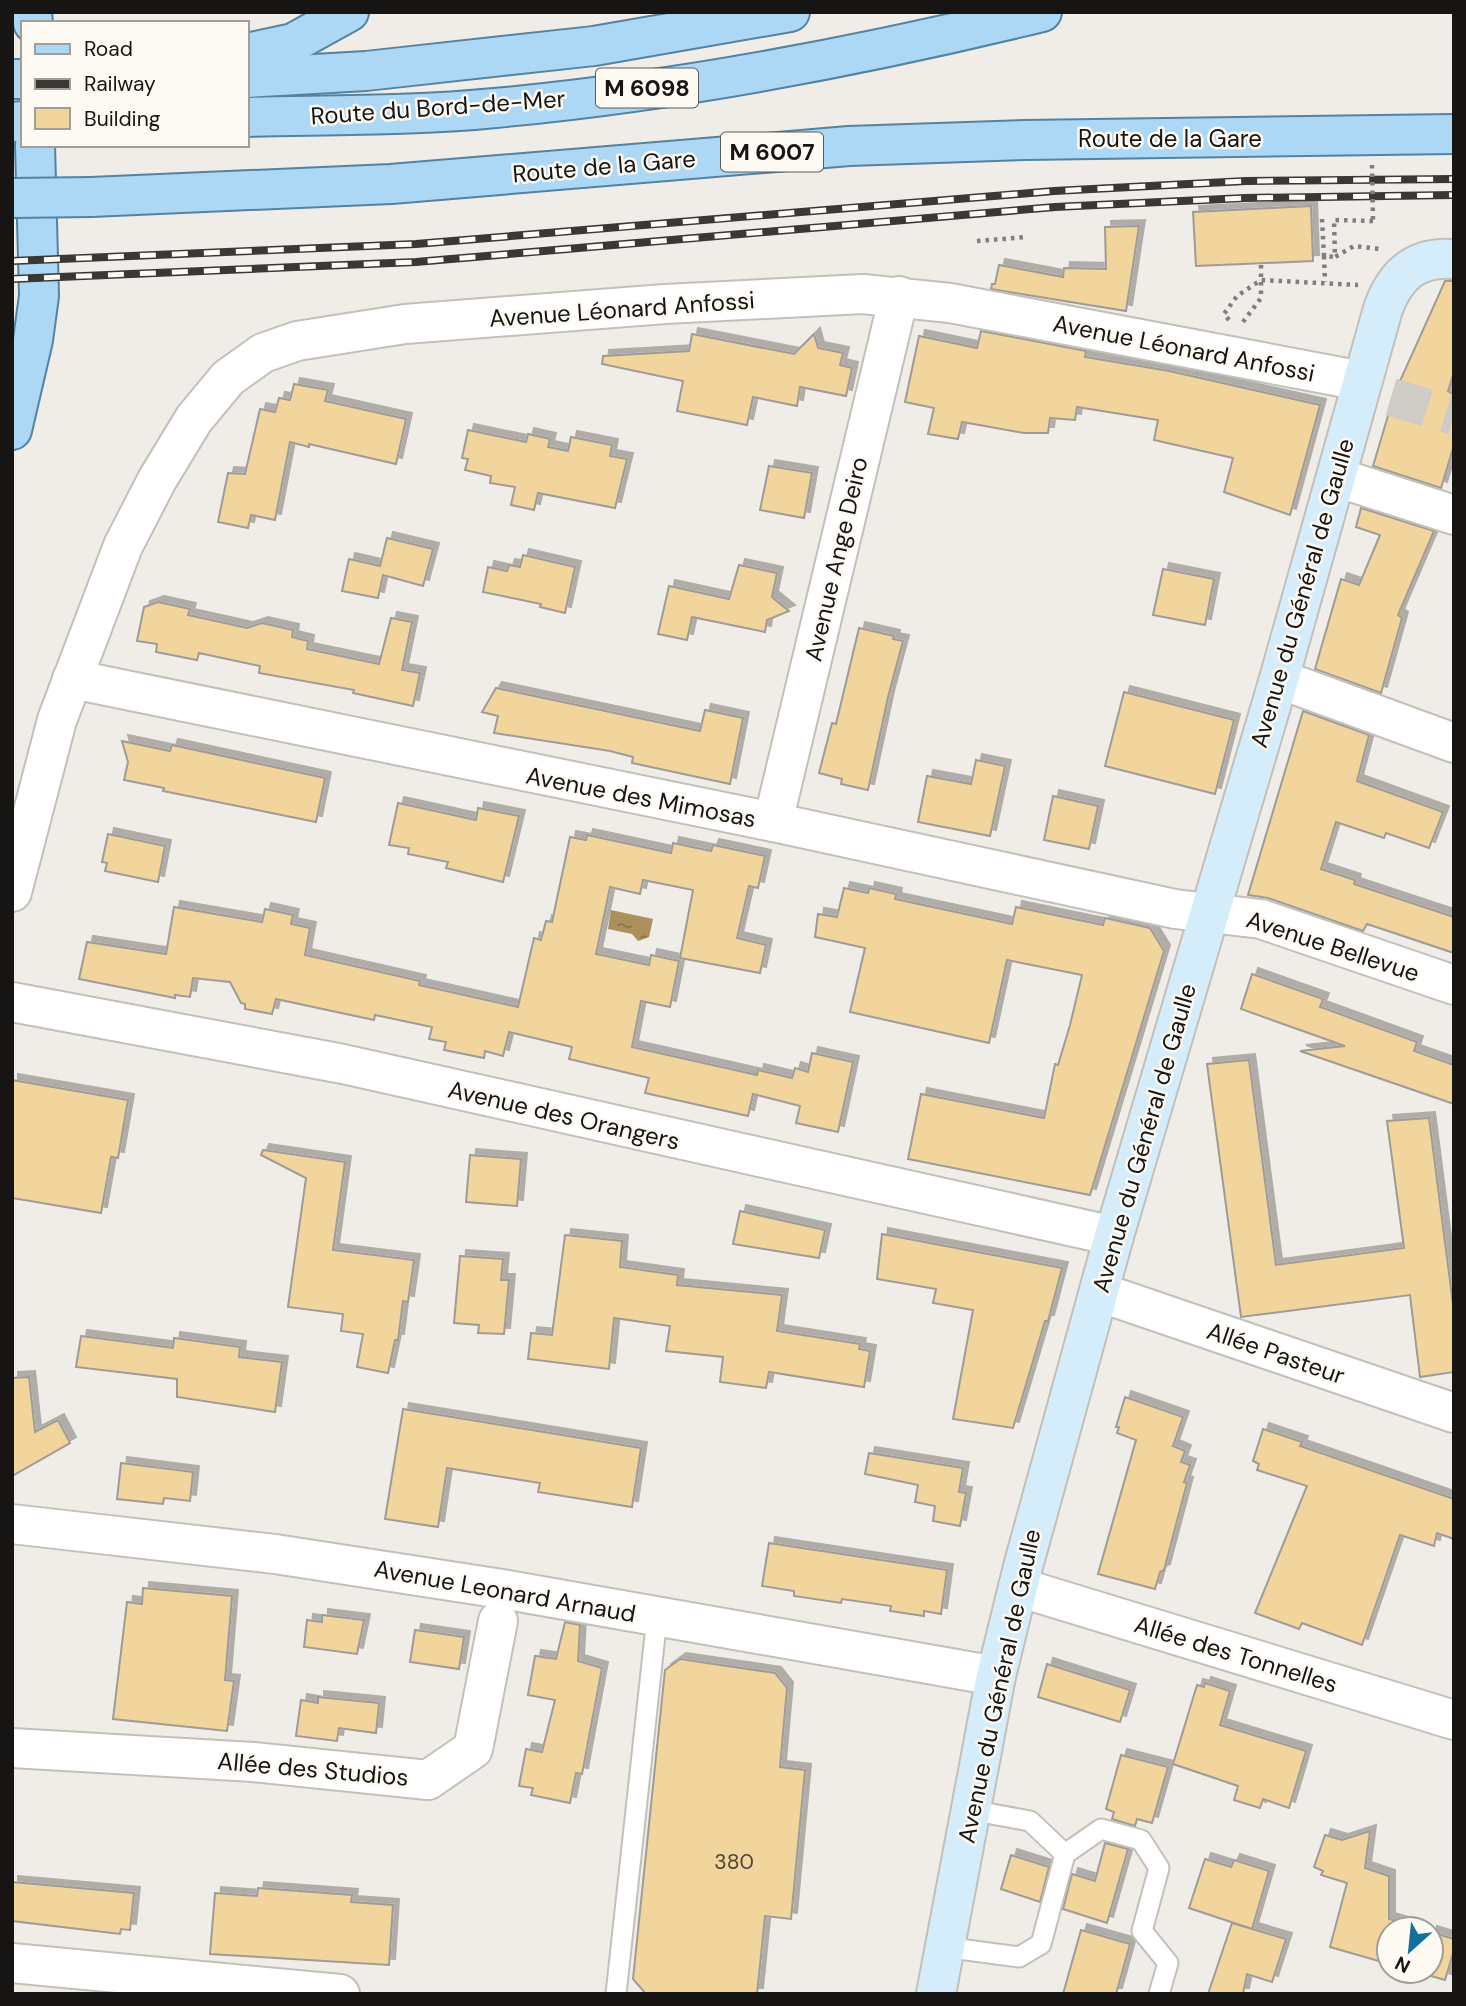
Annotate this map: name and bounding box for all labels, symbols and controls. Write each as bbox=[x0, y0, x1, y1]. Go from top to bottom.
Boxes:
legend bbox=[21, 21, 248, 147]
text: Road bbox=[84, 35, 133, 63]
road number: M 6098 bbox=[596, 68, 698, 108]
text: Railway bbox=[84, 70, 156, 98]
street label: Route du Bord-de-Mer bbox=[310, 83, 567, 131]
text: Building bbox=[84, 105, 161, 133]
street label: Route de la Gare bbox=[1078, 123, 1262, 154]
road number: M 6007 bbox=[721, 132, 823, 172]
street label: Route de la Gare bbox=[511, 143, 697, 189]
street label: Avenue Léonard Anfossi bbox=[488, 284, 756, 334]
street label: Avenue Léonard Anfossi bbox=[1050, 307, 1318, 389]
street label: Avenue du Général de Gaulle bbox=[1243, 435, 1361, 751]
street label: Avenue Ange Deiro bbox=[797, 454, 875, 664]
street label: Avenue des Mimosas bbox=[523, 759, 759, 835]
street label: Avenue Bellevue bbox=[1243, 903, 1423, 989]
street label: Avenue du Général de Gaulle bbox=[1085, 980, 1203, 1296]
street label: Avenue des Orangers bbox=[445, 1073, 683, 1157]
street label: Allée Pasteur bbox=[1203, 1315, 1349, 1391]
street label: Avenue du Général de Gaulle bbox=[951, 1526, 1047, 1846]
street label: Avenue Leonard Arnaud bbox=[372, 1553, 638, 1629]
street label: Allée des Tonnelles bbox=[1131, 1608, 1341, 1700]
street label: Allée des Studios bbox=[216, 1745, 410, 1793]
house number: 380 bbox=[714, 1848, 754, 1876]
north arrow bbox=[1375, 1915, 1445, 1985]
text: N bbox=[1391, 1950, 1414, 1979]

